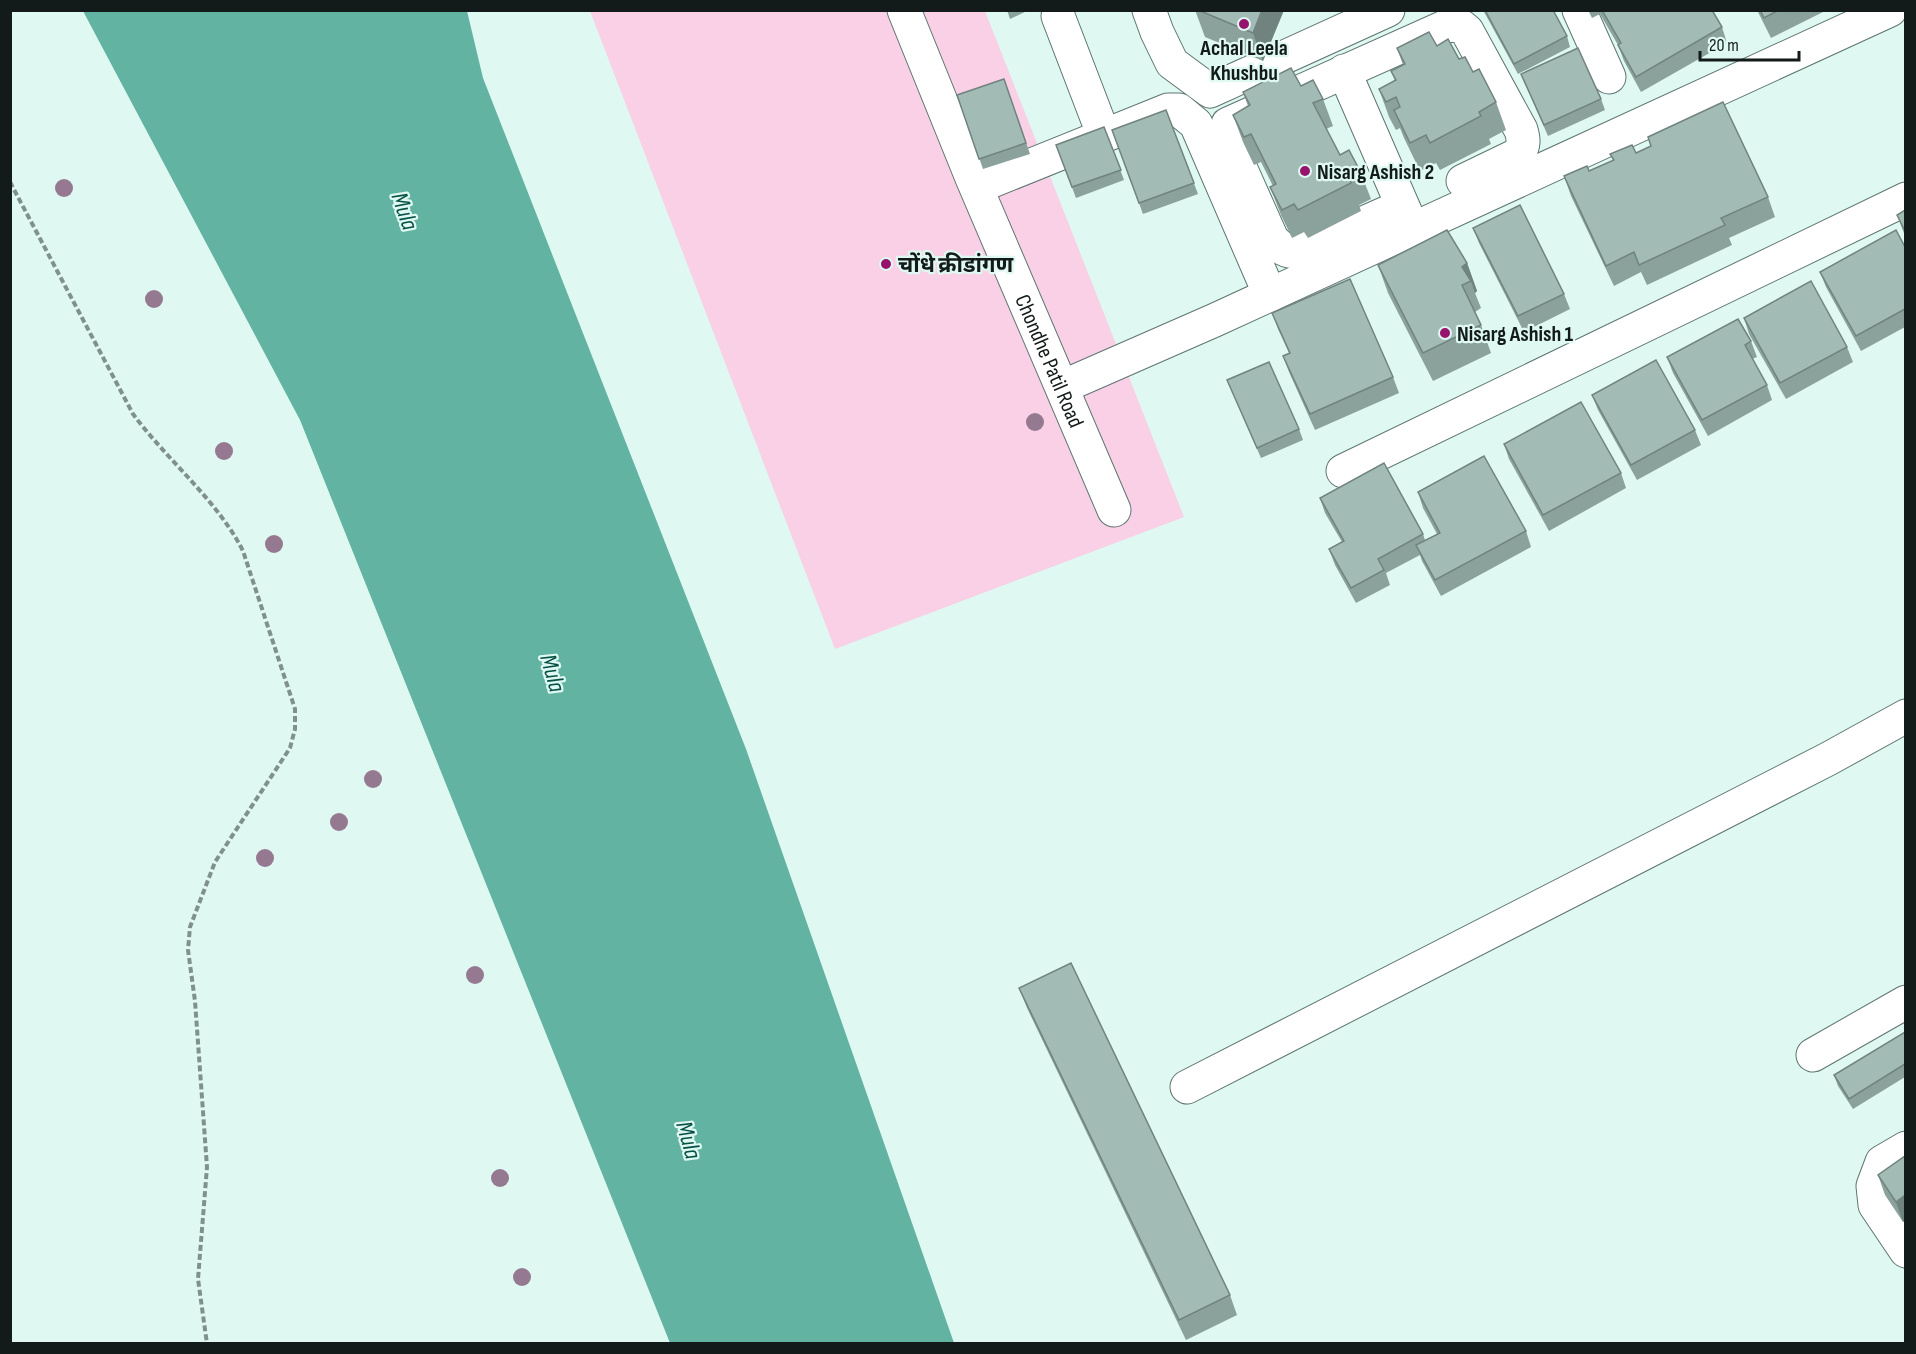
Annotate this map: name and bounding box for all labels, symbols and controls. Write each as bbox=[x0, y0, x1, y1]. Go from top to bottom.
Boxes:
marker: Achal Leela Khushbu bbox=[1237, 17, 1251, 31]
scale bar bbox=[1700, 24, 1799, 62]
place label: Achal Leela Khushbu bbox=[1199, 35, 1288, 87]
text: 20 m bbox=[1709, 35, 1739, 56]
place label: Nisarg Ashish 2 bbox=[1317, 159, 1434, 186]
marker: Nisarg Ashish 2 bbox=[1298, 164, 1312, 178]
water label: Mula bbox=[385, 189, 424, 234]
place label: चोंधे क्रीडांगण bbox=[898, 252, 1015, 279]
marker: चोंधे क्रीडांगण bbox=[879, 257, 893, 271]
street label: Chondhe Patil Road bbox=[1008, 291, 1089, 432]
place label: Nisarg Ashish 1 bbox=[1457, 321, 1574, 348]
marker: Nisarg Ashish 1 bbox=[1438, 326, 1452, 340]
water label: Mula bbox=[533, 651, 572, 696]
water label: Mula bbox=[669, 1118, 708, 1163]

